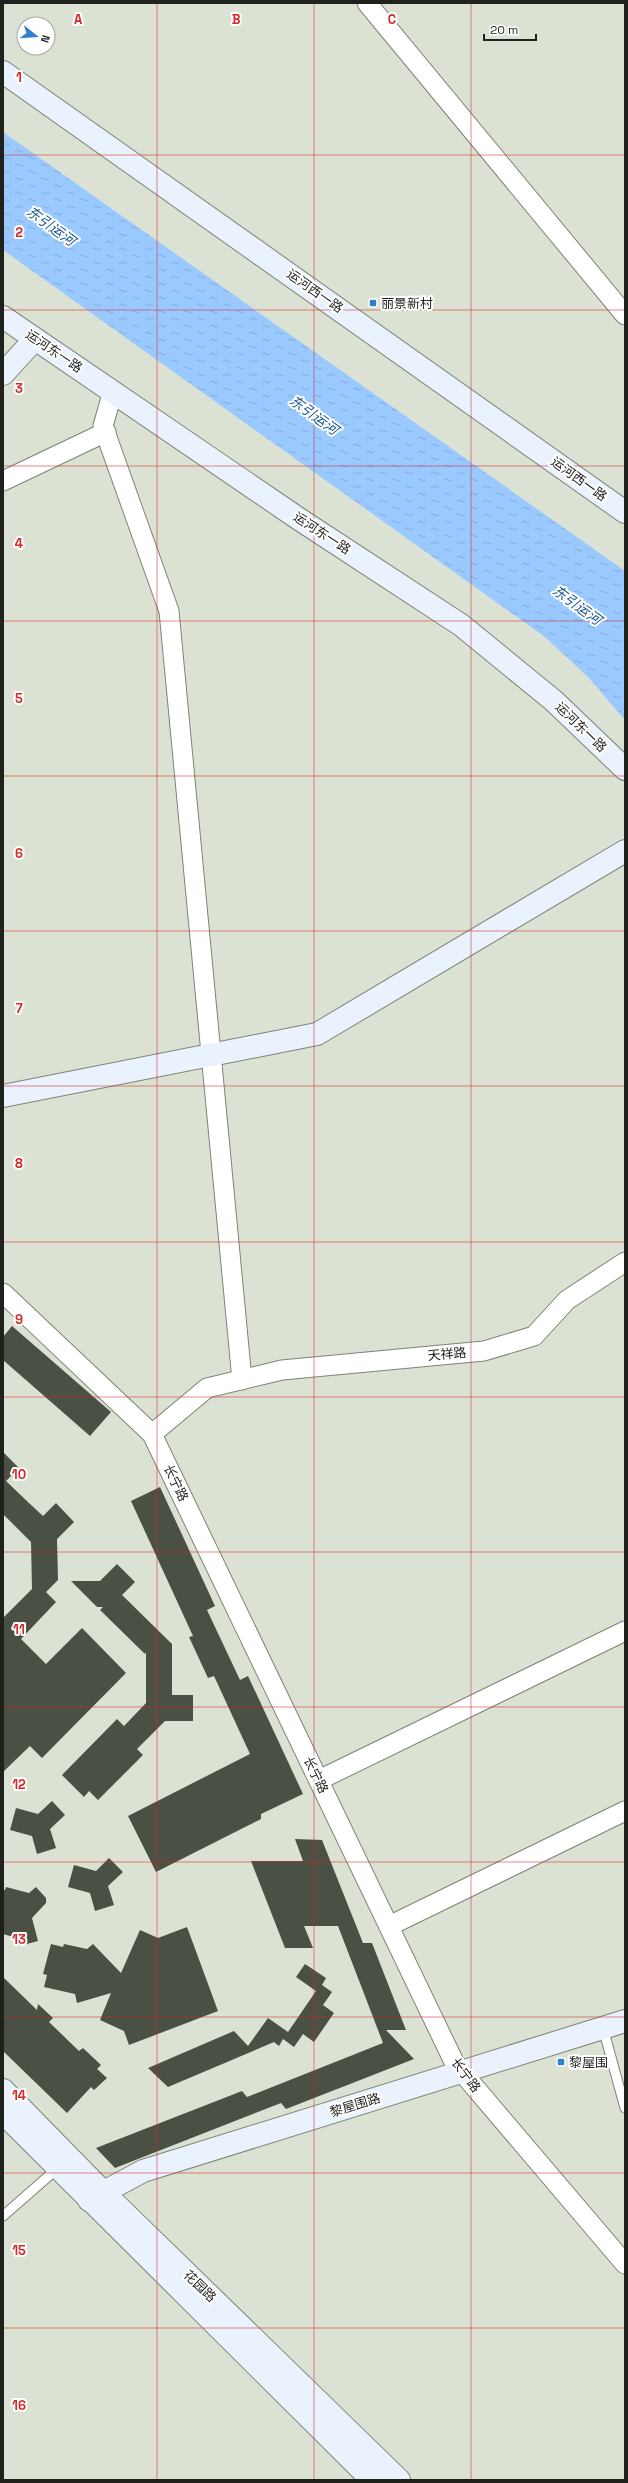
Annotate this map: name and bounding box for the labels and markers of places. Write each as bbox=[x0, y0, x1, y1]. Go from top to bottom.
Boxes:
place label: 丽景新村 bbox=[381, 295, 433, 312]
marker: 丽景新村 bbox=[368, 298, 378, 308]
place label: 黎屋围 bbox=[569, 2054, 608, 2071]
marker: 黎屋围 bbox=[556, 2057, 566, 2067]

